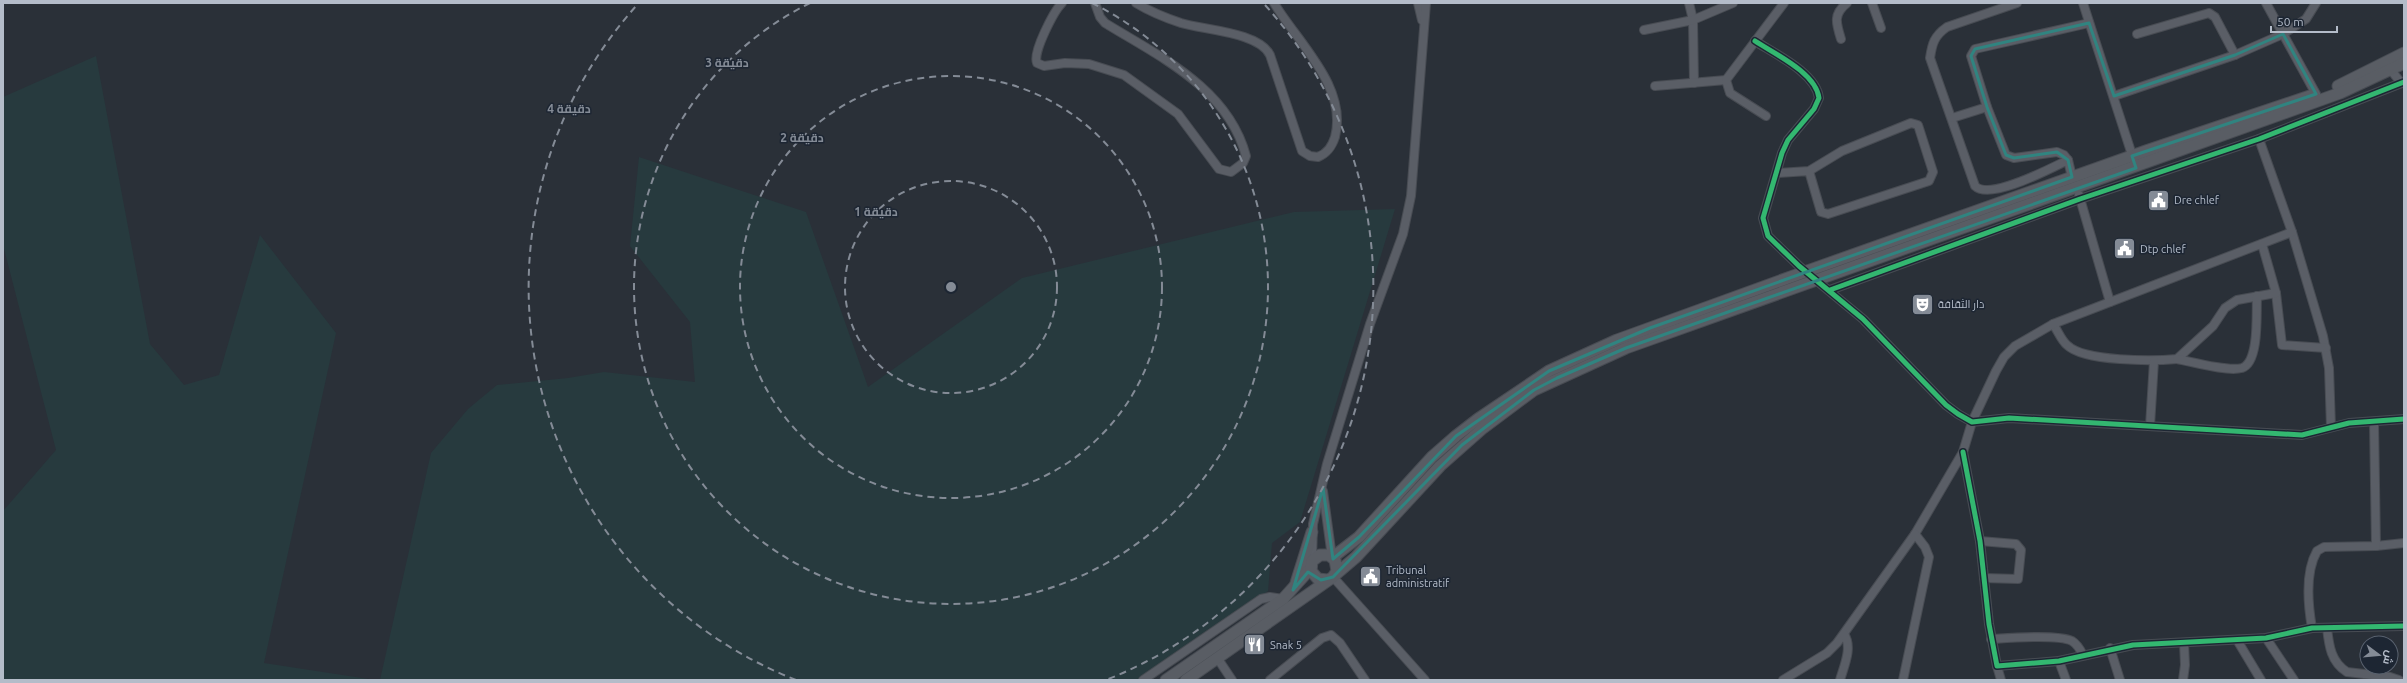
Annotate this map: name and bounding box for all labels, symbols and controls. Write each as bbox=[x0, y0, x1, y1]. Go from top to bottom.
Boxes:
scale bar bbox=[2271, 8, 2337, 34]
text: 50 m bbox=[2277, 15, 2304, 28]
text: 3 دقيقة bbox=[705, 56, 749, 70]
text: 4 دقيقة bbox=[547, 102, 591, 116]
text: 2 دقيقة bbox=[780, 131, 824, 145]
public building icon: Dre chlef bbox=[2146, 187, 2172, 213]
place label: Dre chlef bbox=[2174, 194, 2220, 206]
text: 1 دقيقة bbox=[854, 205, 898, 219]
public building icon: Dtp chlef bbox=[2111, 236, 2137, 262]
place label: Dtp chlef bbox=[2140, 243, 2186, 255]
centre of rings bbox=[944, 280, 958, 294]
theatre icon: دار الثقافة bbox=[1910, 291, 1936, 317]
place label: دار الثقافة bbox=[1938, 298, 1984, 311]
public building icon: Tribunal administratif bbox=[1357, 563, 1383, 589]
place label: Tribunal administratif bbox=[1386, 564, 1450, 589]
restaurant icon: Snak 5 bbox=[1242, 632, 1268, 658]
north arrow bbox=[2359, 635, 2399, 675]
place label: Snak 5 bbox=[1270, 639, 1302, 651]
text: ش bbox=[2380, 649, 2396, 666]

